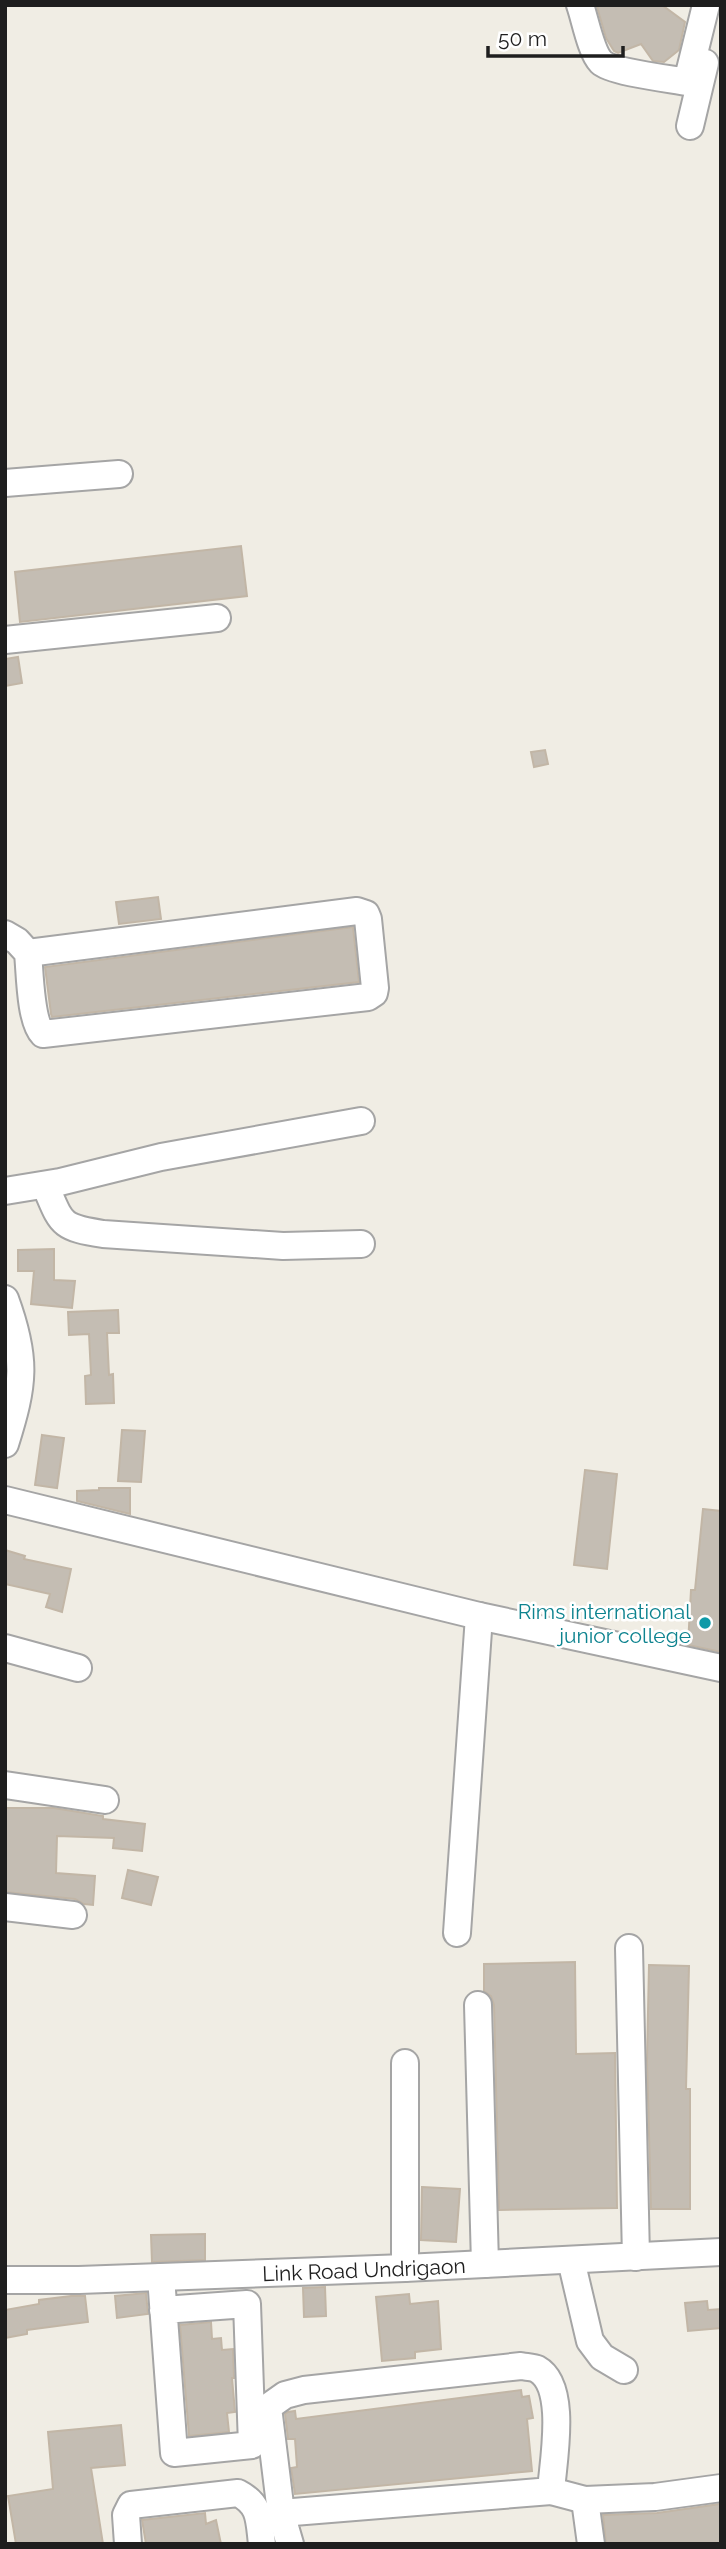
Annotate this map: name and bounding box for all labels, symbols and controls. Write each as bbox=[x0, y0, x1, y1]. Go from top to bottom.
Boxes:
scale bar bbox=[488, 14, 623, 58]
text: 50 m bbox=[498, 26, 547, 51]
place label: Rims international junior college bbox=[518, 1599, 691, 1648]
marker: Rims international junior college bbox=[697, 1615, 713, 1631]
street label: Link Road Undrigaon bbox=[262, 2252, 466, 2286]

